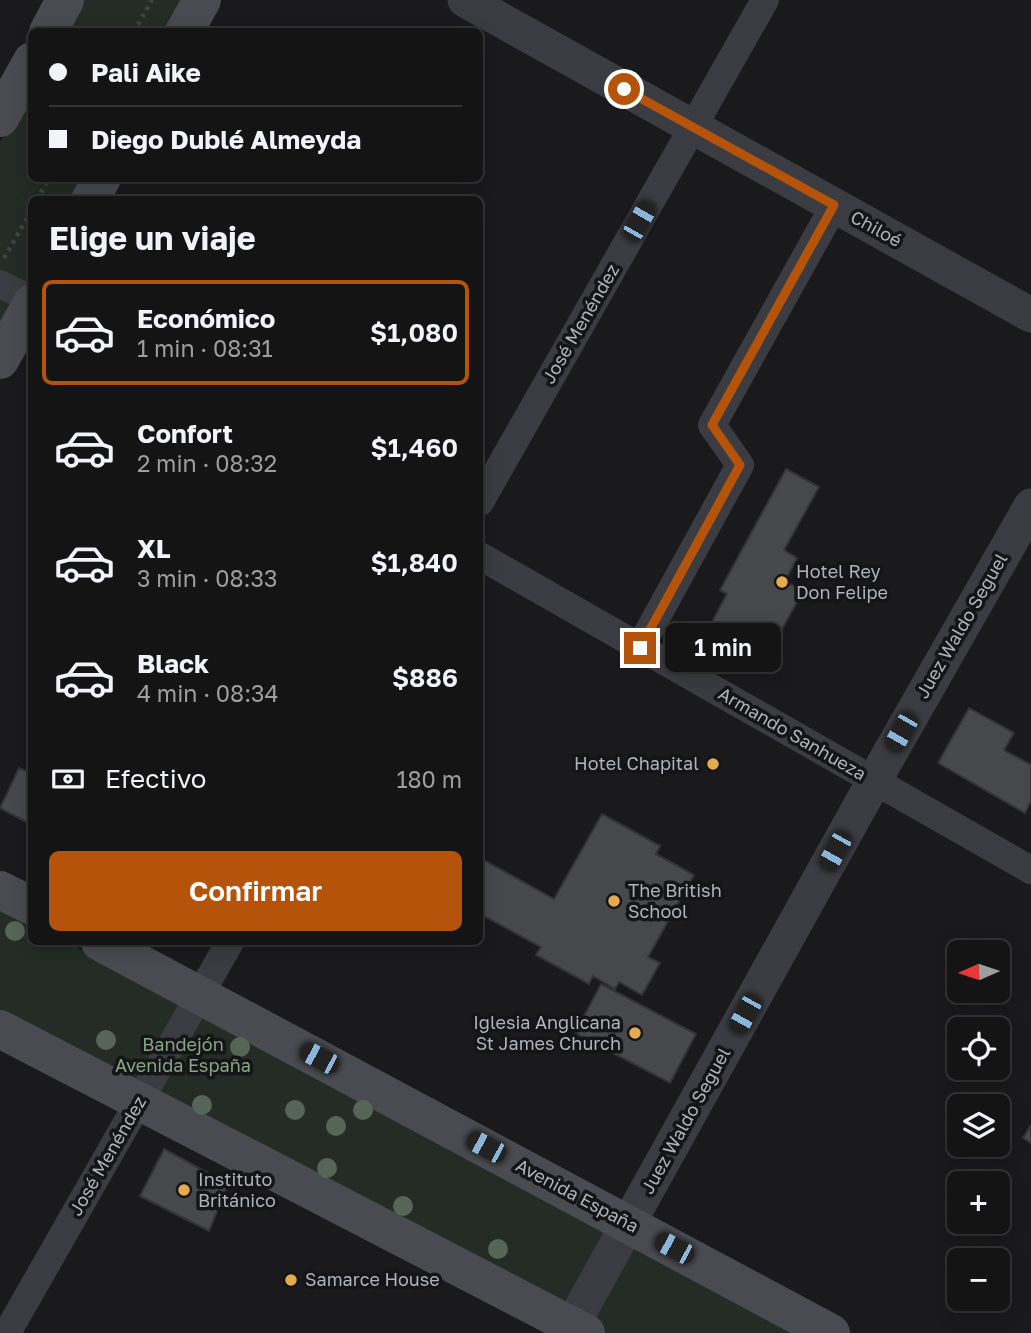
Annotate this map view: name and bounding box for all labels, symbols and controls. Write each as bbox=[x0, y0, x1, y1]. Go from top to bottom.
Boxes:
text: Pali Aike bbox=[91, 57, 201, 88]
route start bbox=[608, 73, 640, 105]
text: Diego Dublé Almeyda bbox=[91, 124, 361, 155]
car bbox=[620, 198, 659, 244]
street label: Chiloé bbox=[847, 205, 906, 251]
text: Elige un viaje bbox=[49, 219, 256, 257]
street label: José Menéndez bbox=[537, 260, 623, 387]
icon: car bbox=[53, 301, 116, 364]
text: Económico bbox=[137, 303, 275, 334]
text: $1,080 bbox=[370, 317, 458, 348]
text: 1 min · 08:31 bbox=[137, 334, 273, 362]
icon: car bbox=[53, 416, 116, 479]
text: Confort bbox=[137, 418, 233, 449]
text: $1,460 bbox=[371, 432, 458, 463]
text: 2 min · 08:32 bbox=[137, 449, 277, 477]
icon: car bbox=[53, 531, 116, 594]
text: XL bbox=[137, 533, 171, 564]
text: $1,840 bbox=[370, 547, 458, 578]
street label: Juez Waldo Seguel bbox=[911, 549, 1012, 702]
place label: Hotel Rey Don Felipe bbox=[796, 560, 888, 603]
text: 3 min · 08:33 bbox=[137, 564, 277, 592]
marker: Hotel Rey Don Felipe bbox=[774, 574, 790, 590]
callout: 1 min bbox=[664, 624, 780, 672]
route end bbox=[624, 632, 656, 664]
text: 1 min bbox=[694, 633, 752, 661]
icon: car bbox=[53, 646, 116, 709]
text: Black bbox=[137, 648, 209, 679]
text: $886 bbox=[392, 662, 458, 693]
text: 4 min · 08:34 bbox=[137, 679, 279, 707]
street label: Armando Sanhueza bbox=[715, 682, 870, 784]
car bbox=[882, 709, 921, 755]
place label: Hotel Chapital bbox=[574, 752, 699, 774]
marker: Hotel Chapital bbox=[705, 756, 721, 772]
icon: cash bbox=[49, 760, 87, 798]
text: Efectivo bbox=[105, 763, 206, 794]
text: 180 m bbox=[396, 765, 462, 793]
car bbox=[816, 828, 855, 874]
button: Confirmar bbox=[49, 851, 462, 931]
place label: The British School bbox=[628, 879, 722, 922]
marker: The British School bbox=[606, 893, 622, 909]
north arrow bbox=[947, 940, 1010, 1003]
map controls bbox=[947, 940, 1010, 1311]
car bbox=[726, 991, 765, 1037]
place label: Iglesia Anglicana St James Church bbox=[473, 1011, 621, 1054]
button: locate bbox=[947, 1017, 1010, 1080]
marker: Iglesia Anglicana St James Church bbox=[627, 1025, 643, 1041]
park label: Bandejón Avenida España bbox=[115, 1033, 251, 1076]
car bbox=[296, 1039, 343, 1077]
street label: Juez Waldo Seguel bbox=[636, 1043, 735, 1197]
street label: José Menéndez bbox=[64, 1092, 150, 1219]
button: layers bbox=[947, 1094, 1010, 1157]
car bbox=[463, 1128, 510, 1166]
street label: Avenida España bbox=[512, 1154, 643, 1237]
place label: Instituto Británico bbox=[198, 1168, 276, 1211]
button: + bbox=[947, 1171, 1010, 1234]
marker: Instituto Británico bbox=[176, 1182, 192, 1198]
car bbox=[651, 1229, 698, 1267]
button: − bbox=[947, 1248, 1010, 1311]
place label: Samarce House bbox=[305, 1268, 440, 1290]
marker: Samarce House bbox=[283, 1272, 299, 1288]

